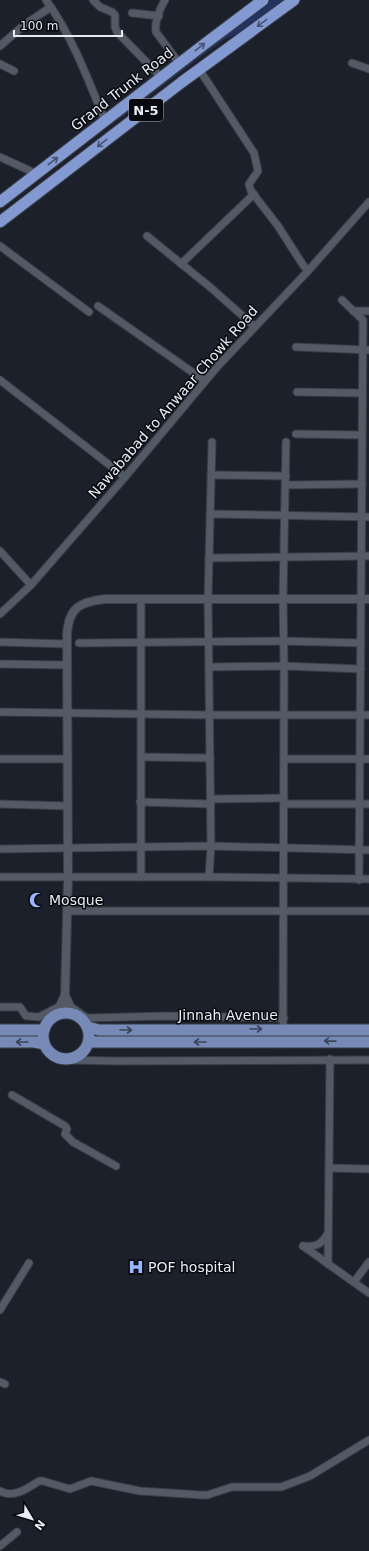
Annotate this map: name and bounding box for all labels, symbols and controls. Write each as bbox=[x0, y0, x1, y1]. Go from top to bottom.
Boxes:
scale bar bbox=[14, 12, 122, 38]
text: 100 m bbox=[20, 19, 58, 33]
one-way arrow bbox=[257, 19, 268, 27]
one-way arrow bbox=[194, 43, 205, 51]
street label: Grand Trunk Road bbox=[68, 44, 176, 134]
road number: N-5 bbox=[129, 99, 163, 121]
one-way arrow bbox=[97, 139, 108, 147]
one-way arrow bbox=[47, 157, 58, 165]
street label: Nawababad to Anwaar Chowk Road bbox=[85, 303, 261, 501]
mosque icon: Mosque bbox=[28, 891, 46, 909]
place label: Mosque bbox=[49, 892, 103, 908]
street label: Jinnah Avenue bbox=[177, 1007, 278, 1023]
one-way arrow bbox=[249, 1025, 262, 1033]
one-way arrow bbox=[119, 1026, 132, 1034]
one-way arrow bbox=[16, 1038, 29, 1046]
one-way arrow bbox=[194, 1038, 207, 1046]
one-way arrow bbox=[324, 1038, 337, 1045]
hospital icon: POF hospital bbox=[127, 1258, 145, 1276]
place label: POF hospital bbox=[148, 1259, 235, 1275]
north arrow bbox=[12, 1499, 52, 1539]
text: N bbox=[32, 1517, 47, 1532]

